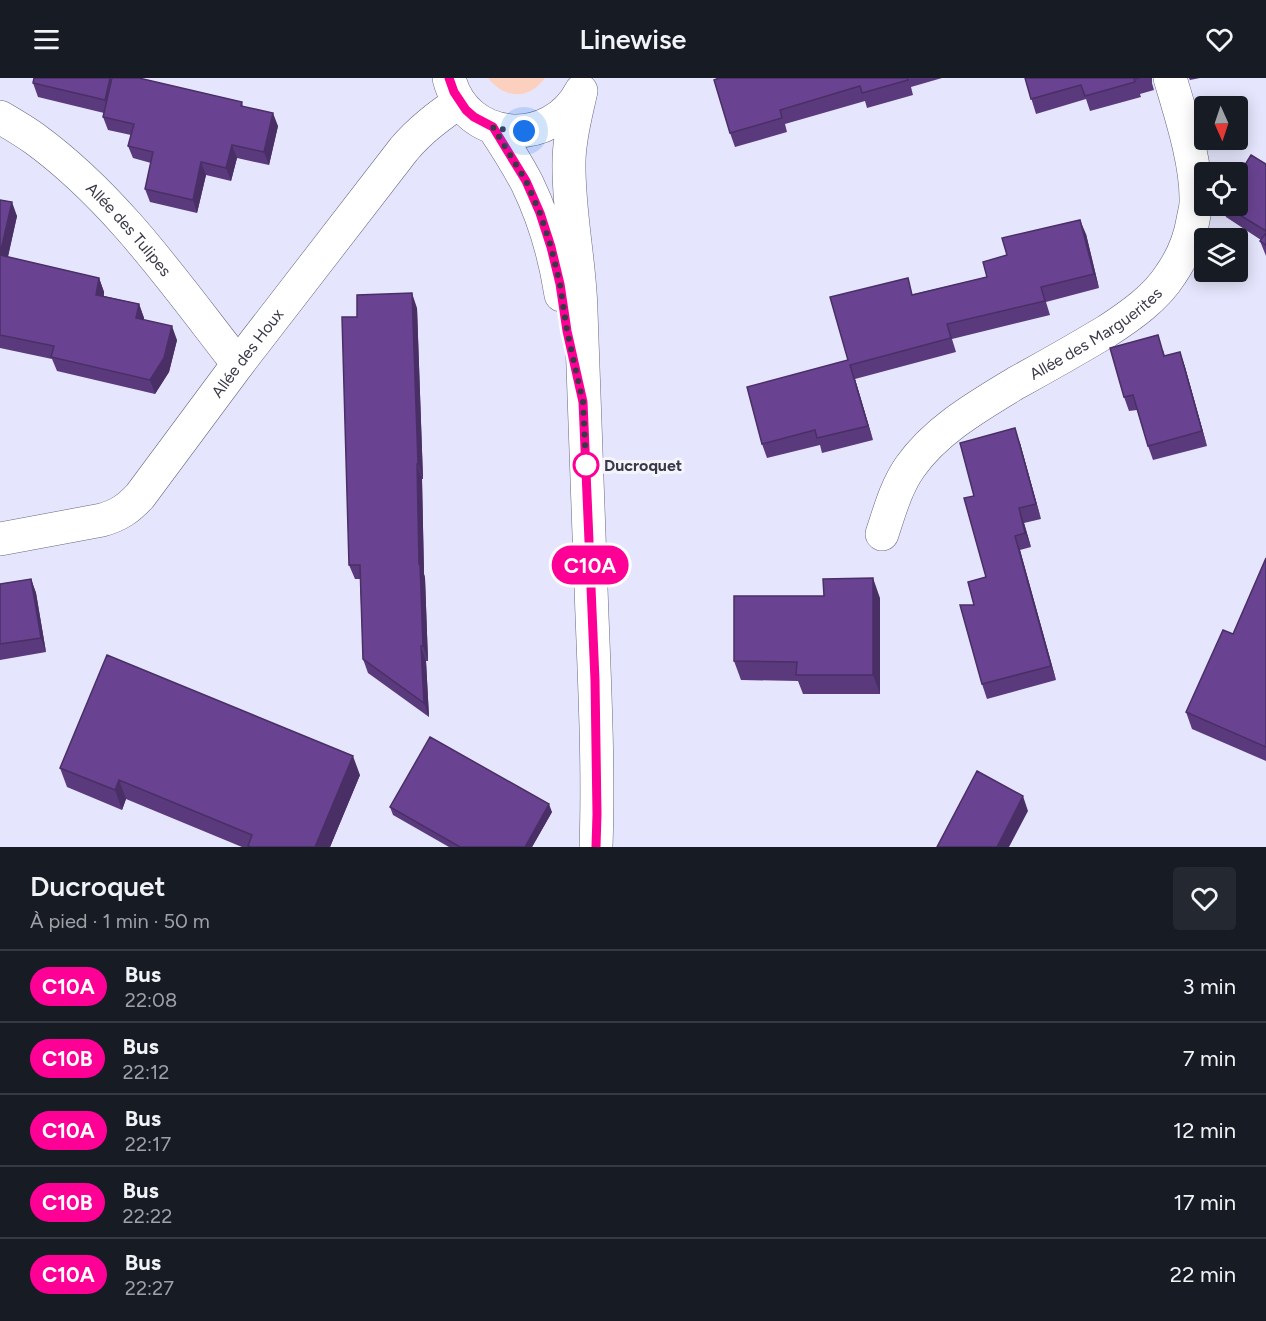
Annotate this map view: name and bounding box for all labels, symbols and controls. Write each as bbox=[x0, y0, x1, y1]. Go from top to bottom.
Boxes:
icon: menu bbox=[30, 23, 63, 56]
text: Linewise bbox=[580, 23, 686, 56]
icon: heart bbox=[1203, 23, 1236, 56]
north arrow bbox=[1194, 96, 1248, 150]
map controls bbox=[1194, 96, 1248, 282]
your location bbox=[509, 116, 539, 146]
button: locate bbox=[1194, 162, 1248, 216]
street label: Allée des Tulipes bbox=[82, 179, 175, 280]
button: layers bbox=[1194, 228, 1248, 282]
street label: Allée des Marguerites bbox=[1026, 284, 1166, 384]
street label: Allée des Houx bbox=[207, 305, 287, 401]
marker: Ducroquet bbox=[573, 452, 599, 478]
place label: Ducroquet bbox=[604, 456, 682, 475]
line badge: C10A bbox=[548, 546, 632, 584]
text: C10A bbox=[564, 553, 616, 578]
button: heart bbox=[1173, 867, 1236, 930]
text: Ducroquet bbox=[30, 869, 166, 903]
text: À pied · 1 min · 50 m bbox=[30, 909, 210, 933]
text: Bus bbox=[125, 961, 161, 988]
text: 3 min bbox=[1182, 973, 1236, 1000]
text: C10A bbox=[42, 974, 95, 999]
text: 22:08 bbox=[125, 988, 177, 1012]
text: Bus bbox=[123, 1033, 159, 1060]
text: 7 min bbox=[1183, 1045, 1236, 1072]
text: C10B bbox=[42, 1046, 93, 1071]
text: 22:12 bbox=[123, 1060, 169, 1084]
text: Bus bbox=[125, 1105, 161, 1132]
text: 12 min bbox=[1173, 1117, 1236, 1144]
text: C10A bbox=[42, 1118, 95, 1143]
text: 22:17 bbox=[125, 1132, 171, 1156]
text: Bus bbox=[123, 1177, 159, 1204]
text: 17 min bbox=[1174, 1189, 1236, 1216]
text: C10B bbox=[42, 1190, 93, 1215]
text: 22:22 bbox=[123, 1204, 172, 1228]
text: Bus bbox=[125, 1249, 161, 1276]
text: 22 min bbox=[1170, 1261, 1236, 1288]
text: C10A bbox=[42, 1262, 95, 1287]
text: 22:27 bbox=[125, 1276, 174, 1300]

